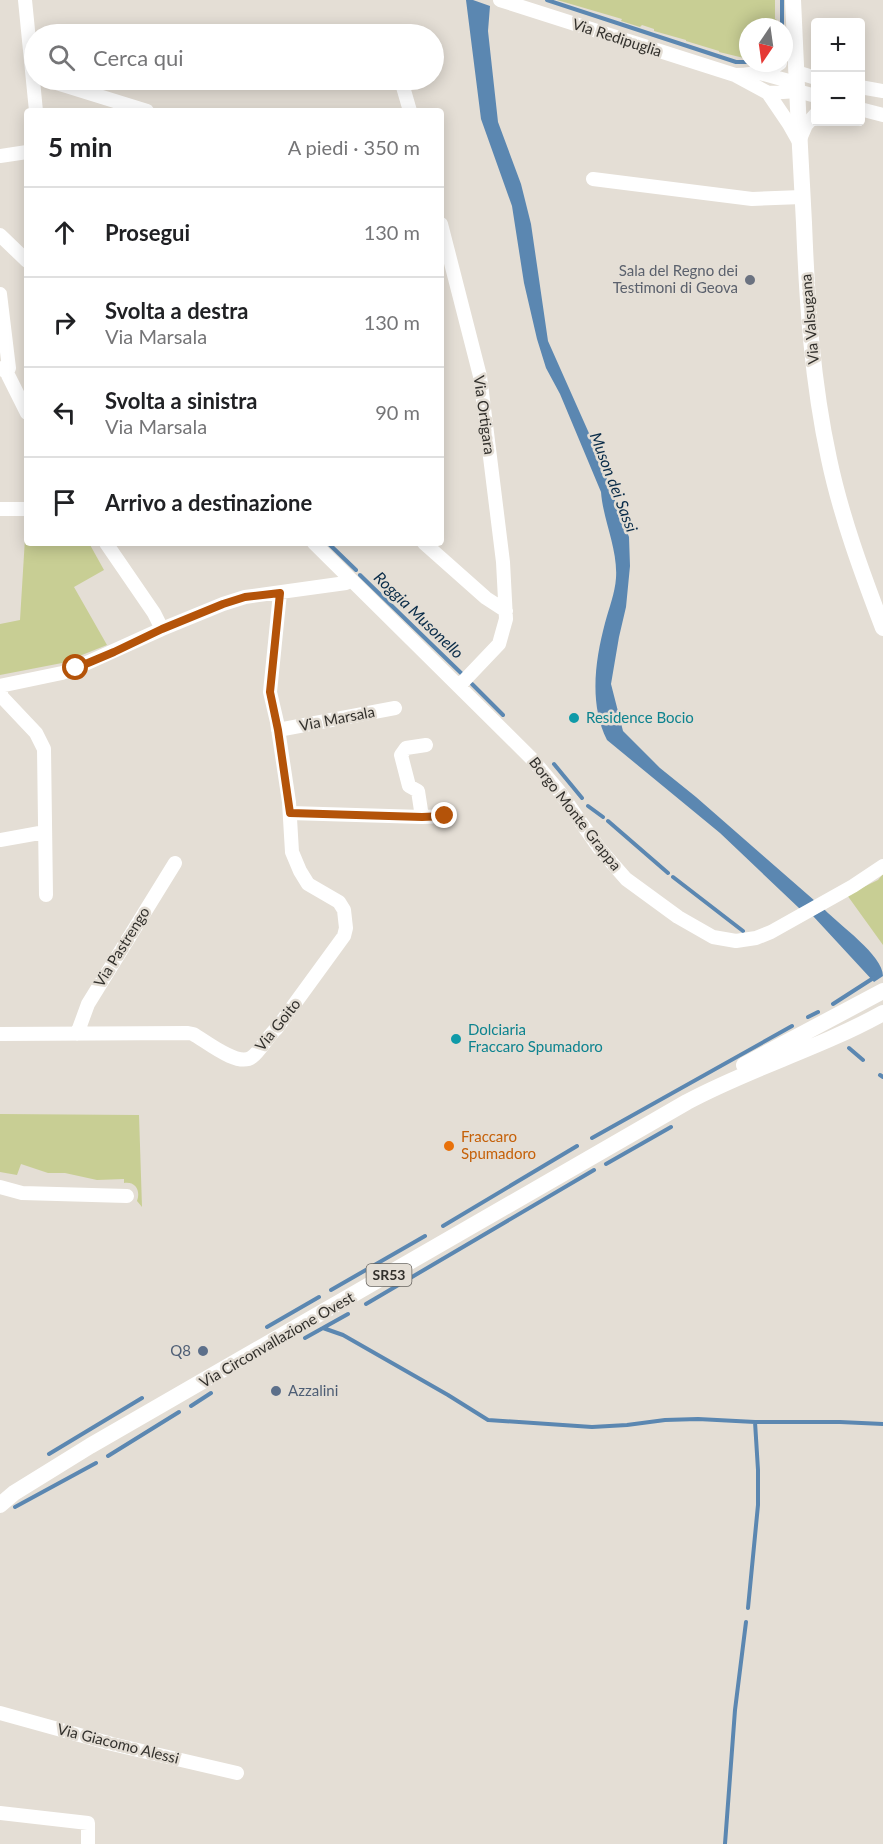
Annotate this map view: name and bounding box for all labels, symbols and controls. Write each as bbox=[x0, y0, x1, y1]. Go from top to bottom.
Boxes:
street label: Via Redipuglia bbox=[570, 14, 664, 60]
north arrow bbox=[739, 18, 793, 72]
map controls bbox=[811, 18, 865, 126]
button: + bbox=[811, 18, 865, 72]
search box bbox=[24, 24, 444, 90]
icon: search bbox=[45, 41, 78, 74]
text: Cerca qui bbox=[93, 44, 184, 71]
button: − bbox=[811, 72, 865, 126]
text: 5 min bbox=[48, 131, 112, 163]
text: A piedi · 350 m bbox=[288, 135, 420, 159]
icon: ahead bbox=[48, 216, 81, 249]
text: Prosegui bbox=[105, 219, 190, 246]
text: 130 m bbox=[364, 220, 420, 244]
place label: Sala del Regno dei Testimoni di Geova bbox=[613, 261, 738, 296]
marker: Sala del Regno dei Testimoni di Geova bbox=[743, 273, 757, 287]
street label: Via Valsugana bbox=[796, 273, 822, 365]
text: Svolta a destra bbox=[105, 297, 248, 324]
icon: right bbox=[48, 306, 81, 339]
text: 130 m bbox=[364, 310, 420, 334]
text: Via Marsala bbox=[105, 324, 207, 348]
street label: Via Ortigara bbox=[471, 374, 499, 456]
text: Svolta a sinistra bbox=[105, 387, 257, 414]
icon: left bbox=[48, 396, 81, 429]
text: 90 m bbox=[375, 400, 420, 424]
text: Via Marsala bbox=[105, 414, 207, 438]
water label: Muson dei Sassi bbox=[587, 429, 642, 535]
icon: arrive bbox=[48, 486, 81, 519]
text: Arrivo a destinazione bbox=[105, 489, 312, 516]
water label: Roggia Musonello bbox=[371, 567, 468, 662]
route start bbox=[62, 654, 88, 680]
street label: Via Marsala bbox=[298, 702, 376, 734]
place label: Residence Bocio bbox=[586, 708, 694, 726]
marker: Residence Bocio bbox=[567, 711, 581, 725]
street label: Borgo Monte Grappa bbox=[526, 753, 626, 874]
route end bbox=[431, 802, 457, 828]
street label: Via Pastrengo bbox=[89, 903, 153, 990]
street label: Via Goito bbox=[251, 995, 304, 1054]
place label: Dolciaria Fraccaro Spumadoro bbox=[468, 1020, 603, 1055]
marker: Dolciaria Fraccaro Spumadoro bbox=[449, 1032, 463, 1046]
place label: Fraccaro Spumadoro bbox=[461, 1127, 536, 1162]
marker: Fraccaro Spumadoro bbox=[442, 1139, 456, 1153]
road number: SR53 bbox=[366, 1264, 412, 1286]
street label: Via Circonvallazione Ovest bbox=[196, 1287, 358, 1391]
place label: Q8 bbox=[170, 1341, 191, 1359]
marker: Q8 bbox=[196, 1344, 210, 1358]
place label: Azzalini bbox=[288, 1381, 338, 1399]
marker: Azzalini bbox=[269, 1384, 283, 1398]
street label: Via Giacomo Alessi bbox=[55, 1719, 181, 1767]

